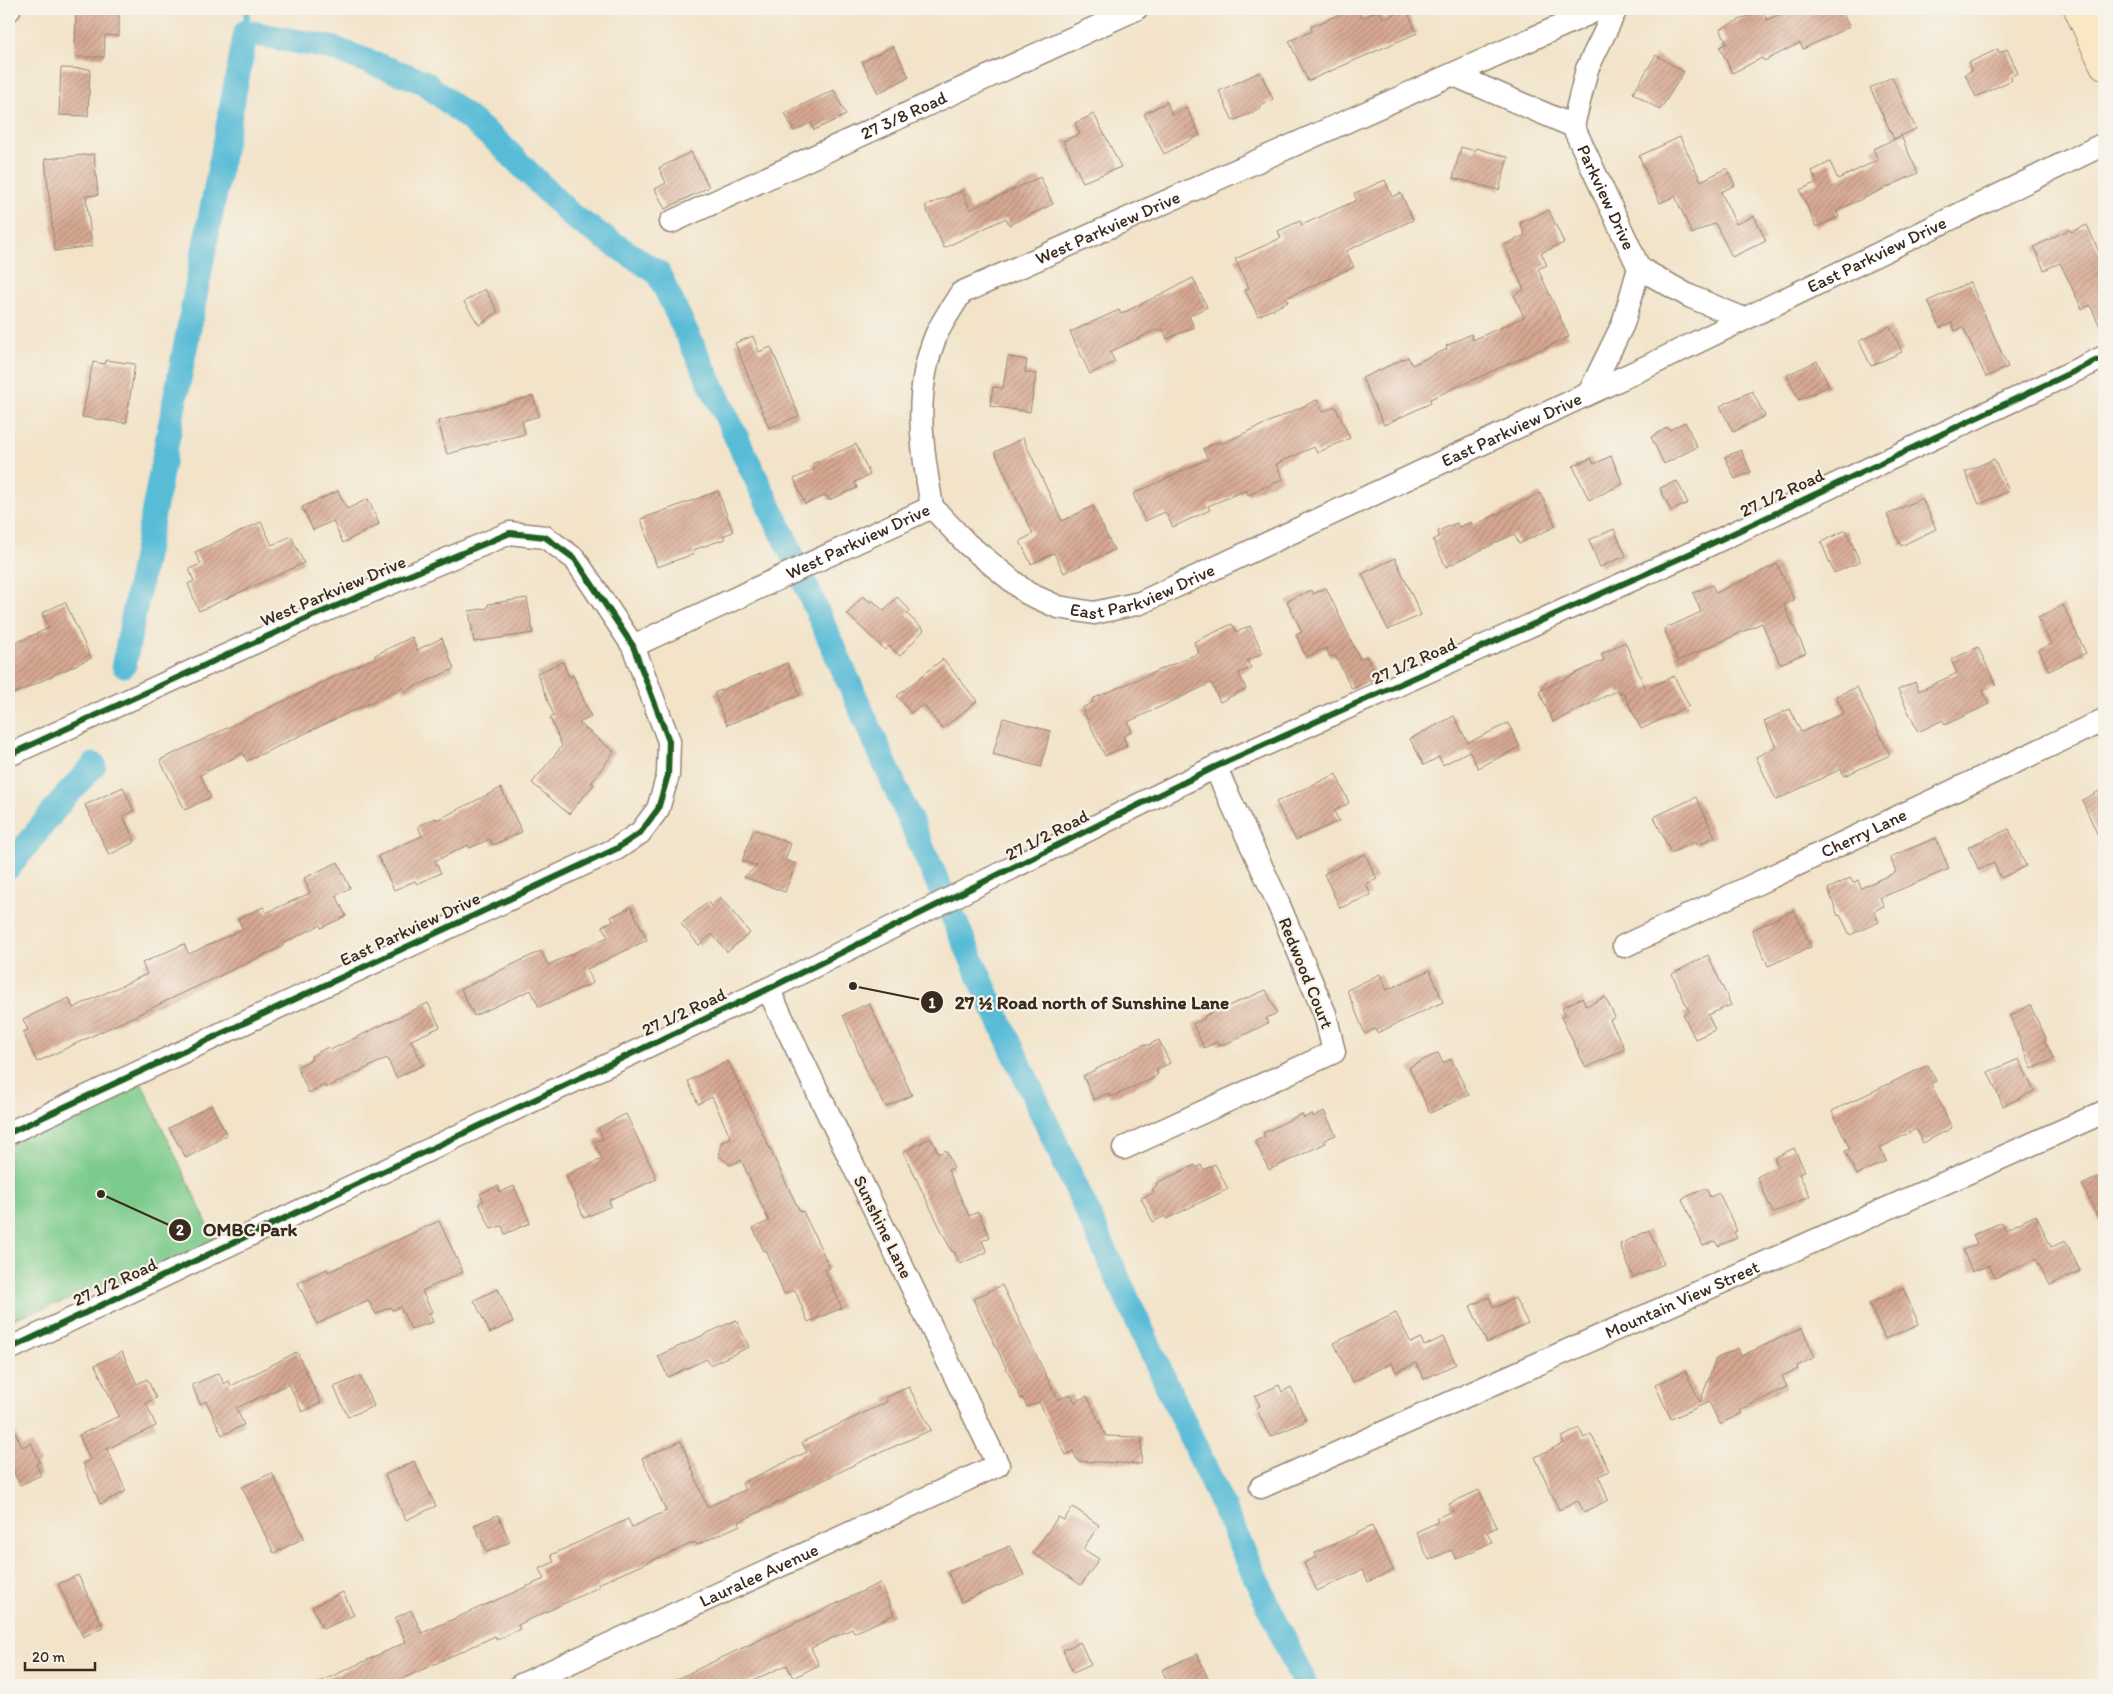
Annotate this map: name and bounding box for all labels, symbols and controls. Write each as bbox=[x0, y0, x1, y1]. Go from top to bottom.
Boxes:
street label: 27 3/8 Road bbox=[857, 86, 950, 145]
street label: Parkview Drive bbox=[1572, 141, 1640, 253]
street label: West Parkview Drive bbox=[1032, 186, 1184, 270]
street label: East Parkview Drive bbox=[1803, 211, 1950, 298]
street label: East Parkview Drive bbox=[1438, 387, 1585, 472]
street label: 27 1/2 Road bbox=[1736, 464, 1828, 522]
street label: West Parkview Drive bbox=[782, 499, 933, 584]
street label: West Parkview Drive bbox=[257, 550, 409, 632]
street label: East Parkview Drive bbox=[1068, 559, 1218, 624]
street label: 27 1/2 Road bbox=[1368, 632, 1460, 689]
street label: Cherry Lane bbox=[1817, 803, 1910, 863]
street label: 27 1/2 Road bbox=[1002, 805, 1092, 865]
street label: East Parkview Drive bbox=[336, 887, 484, 971]
street label: Redwood Court bbox=[1274, 914, 1338, 1032]
street label: 27 1/2 Road bbox=[638, 983, 730, 1041]
callout: 27 ½ Road north of Sunshine Lane bbox=[919, 985, 1240, 1019]
text: 27 ½ Road north of Sunshine Lane bbox=[955, 991, 1229, 1014]
text: 1 bbox=[929, 994, 936, 1012]
street label: Sunshine Lane bbox=[849, 1172, 917, 1282]
callout: OMBC Park bbox=[167, 1213, 307, 1247]
text: OMBC Park bbox=[203, 1218, 298, 1241]
text: 2 bbox=[176, 1221, 184, 1239]
street label: 27 1/2 Road bbox=[69, 1253, 161, 1311]
street label: Mountain View Street bbox=[1602, 1256, 1763, 1344]
street label: Lauralee Avenue bbox=[696, 1538, 822, 1612]
scale bar bbox=[25, 1639, 95, 1671]
text: 20 m bbox=[32, 1648, 66, 1666]

